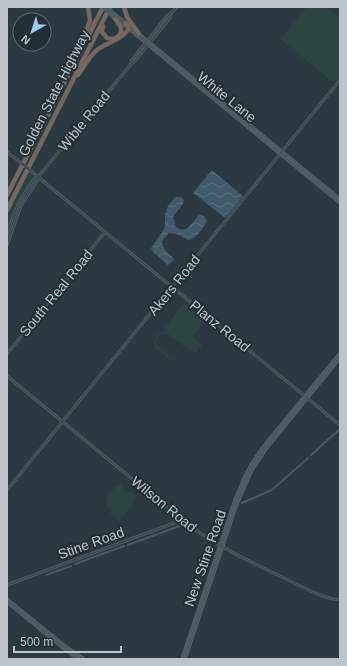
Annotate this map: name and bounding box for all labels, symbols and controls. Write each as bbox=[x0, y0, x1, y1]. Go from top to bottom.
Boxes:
north arrow bbox=[12, 12, 52, 52]
street label: Golden State Highway bbox=[15, 27, 93, 159]
text: N bbox=[19, 33, 33, 47]
street label: White Lane bbox=[194, 68, 260, 126]
street label: Wible Road bbox=[55, 88, 113, 154]
street label: South Real Road bbox=[16, 247, 96, 339]
street label: Akers Road bbox=[145, 252, 203, 318]
street label: Planz Road bbox=[187, 297, 253, 355]
street label: Wilson Road bbox=[128, 473, 200, 535]
street label: New Stine Road bbox=[181, 508, 229, 608]
street label: Stine Road bbox=[56, 524, 126, 562]
scale bar bbox=[14, 628, 121, 654]
text: 500 m bbox=[20, 635, 53, 649]

